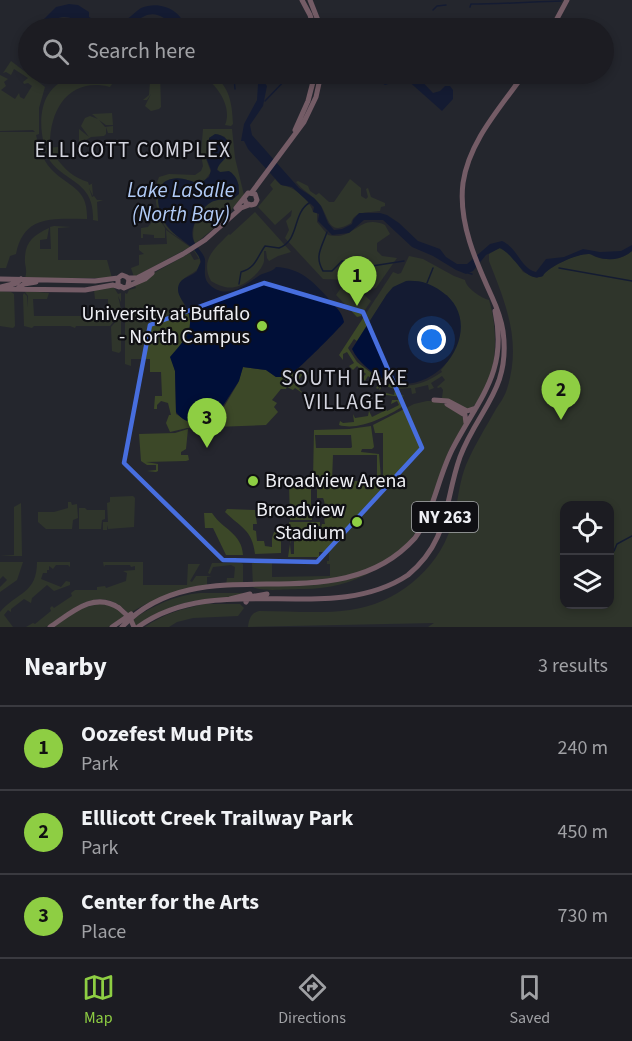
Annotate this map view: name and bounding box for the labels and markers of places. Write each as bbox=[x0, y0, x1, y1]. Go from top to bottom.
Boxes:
pin: 1 bbox=[338, 256, 376, 306]
place label: University at Buffalo - North Campus bbox=[81, 300, 250, 351]
marker: University at Buffalo - North Campus bbox=[255, 319, 269, 333]
pin: 2 bbox=[542, 370, 580, 420]
pin: 3 bbox=[188, 398, 226, 448]
place label: Broadview Arena bbox=[265, 467, 406, 495]
marker: Broadview Arena bbox=[246, 474, 260, 488]
place label: Broadview Stadium bbox=[256, 496, 345, 547]
marker: Broadview Stadium bbox=[350, 515, 364, 529]

